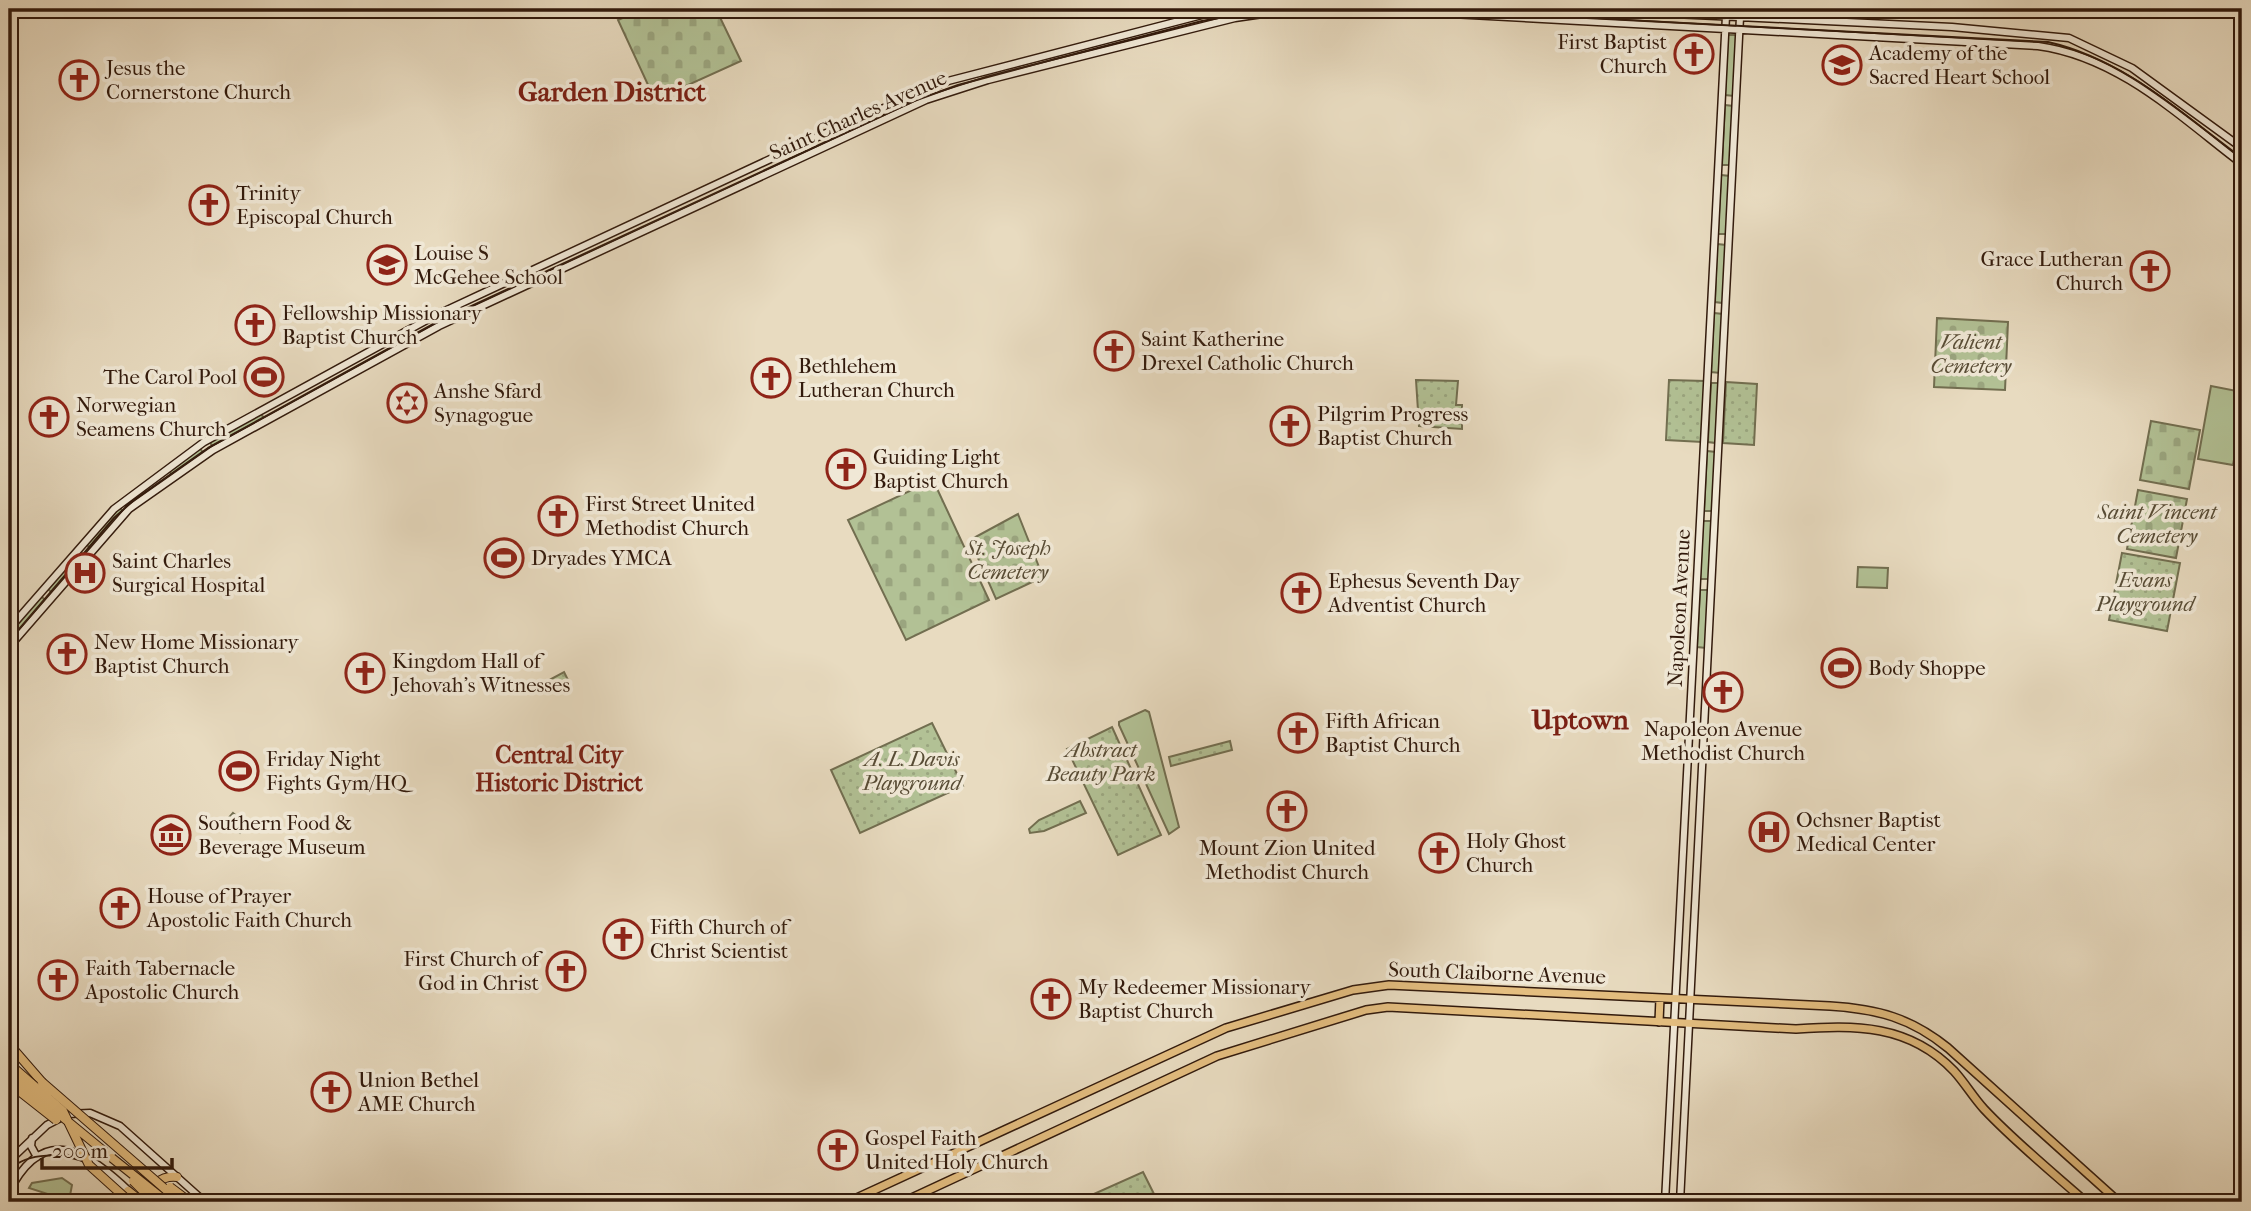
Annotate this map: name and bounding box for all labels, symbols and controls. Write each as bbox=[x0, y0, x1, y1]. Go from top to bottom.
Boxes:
place label: First Baptist Church bbox=[1557, 30, 1667, 78]
church icon: First Baptist Church bbox=[1673, 33, 1715, 75]
place label: Academy of the Sacred Heart School bbox=[1868, 41, 2050, 89]
school or university icon: Academy of the Sacred Heart School bbox=[1821, 44, 1863, 86]
place label: Jesus the Cornerstone Church bbox=[104, 56, 291, 104]
church icon: Jesus the Cornerstone Church bbox=[58, 59, 100, 101]
street label: Saint Charles Avenue bbox=[766, 65, 950, 165]
district label: Garden District bbox=[518, 75, 707, 108]
place label: Trinity Episcopal Church bbox=[236, 181, 393, 229]
church icon: Trinity Episcopal Church bbox=[188, 184, 230, 226]
place label: Louise S McGehee School bbox=[414, 241, 563, 289]
school or university icon: Louise S McGehee School bbox=[366, 244, 408, 286]
place label: Grace Lutheran Church bbox=[1980, 247, 2123, 295]
church icon: Grace Lutheran Church bbox=[2129, 250, 2171, 292]
place label: Fellowship Missionary Baptist Church bbox=[282, 301, 483, 349]
church icon: Fellowship Missionary Baptist Church bbox=[234, 304, 276, 346]
place label: Saint Katherine Drexel Catholic Church bbox=[1141, 327, 1354, 375]
church icon: Saint Katherine Drexel Catholic Church bbox=[1093, 330, 1135, 372]
park label: Valient Cemetery bbox=[1931, 330, 2013, 378]
place label: Bethlehem Lutheran Church bbox=[798, 354, 955, 402]
sports icon: The Carol Pool bbox=[243, 356, 285, 398]
church icon: Bethlehem Lutheran Church bbox=[750, 357, 792, 399]
place label: The Carol Pool bbox=[103, 365, 237, 389]
place label: Anshe Sfard Synagogue bbox=[433, 379, 542, 427]
synagogue icon: Anshe Sfard Synagogue bbox=[386, 382, 428, 424]
place label: Norwegian Seamens Church bbox=[76, 393, 227, 441]
church icon: Norwegian Seamens Church bbox=[28, 396, 70, 438]
place label: Pilgrim Progress Baptist Church bbox=[1317, 402, 1468, 450]
church icon: Pilgrim Progress Baptist Church bbox=[1269, 405, 1311, 447]
place label: Guiding Light Baptist Church bbox=[873, 445, 1009, 493]
church icon: Guiding Light Baptist Church bbox=[825, 448, 867, 490]
place label: First Street United Methodist Church bbox=[585, 492, 756, 540]
church icon: First Street United Methodist Church bbox=[537, 495, 579, 537]
park label: Saint Vincent Cemetery bbox=[2096, 500, 2218, 548]
street label: Napoleon Avenue bbox=[1663, 528, 1695, 688]
park label: St. Joseph Cemetery bbox=[964, 536, 1051, 584]
sports icon: Dryades YMCA bbox=[483, 537, 525, 579]
place label: Dryades YMCA bbox=[531, 546, 672, 570]
place label: Saint Charles Surgical Hospital bbox=[112, 549, 266, 597]
hospital icon: Saint Charles Surgical Hospital bbox=[64, 552, 106, 594]
park label: Evans Playground bbox=[2095, 568, 2197, 616]
place label: Ephesus Seventh Day Adventist Church bbox=[1327, 569, 1521, 617]
church icon: Ephesus Seventh Day Adventist Church bbox=[1280, 572, 1322, 614]
place label: New Home Missionary Baptist Church bbox=[94, 630, 299, 678]
church icon: New Home Missionary Baptist Church bbox=[46, 633, 88, 675]
sports icon: Body Shoppe bbox=[1820, 647, 1862, 689]
place label: Kingdom Hall of Jehovah’s Witnesses bbox=[390, 649, 570, 697]
church icon: Kingdom Hall of Jehovah’s Witnesses bbox=[344, 652, 386, 694]
place label: Body Shoppe bbox=[1868, 656, 1986, 680]
church icon: Napoleon Avenue Methodist Church bbox=[1702, 671, 1744, 713]
district label: Uptown bbox=[1531, 703, 1630, 736]
place label: Fifth African Baptist Church bbox=[1325, 709, 1461, 757]
church icon: Fifth African Baptist Church bbox=[1277, 712, 1319, 754]
place label: Napoleon Avenue Methodist Church bbox=[1641, 717, 1805, 765]
park label: Abstract Beauty Park bbox=[1045, 738, 1156, 786]
district label: Central City Historic District bbox=[475, 741, 643, 797]
place label: Friday Night Fights Gym/HQ bbox=[266, 747, 414, 795]
park label: A. L. Davis Playground bbox=[862, 747, 964, 795]
sports icon: Friday Night Fights Gym/HQ bbox=[218, 750, 260, 792]
church icon: Mount Zion United Methodist Church bbox=[1266, 790, 1308, 832]
place label: Ochsner Baptist Medical Center bbox=[1796, 808, 1941, 856]
place label: Southern Food & Beverage Museum bbox=[198, 811, 366, 859]
hospital icon: Ochsner Baptist Medical Center bbox=[1748, 811, 1790, 853]
museum icon: Southern Food & Beverage Museum bbox=[150, 814, 192, 856]
place label: Holy Ghost Church bbox=[1466, 829, 1567, 877]
church icon: Holy Ghost Church bbox=[1418, 832, 1460, 874]
place label: Mount Zion United Methodist Church bbox=[1199, 836, 1376, 884]
place label: House of Prayer Apostolic Faith Church bbox=[146, 884, 352, 932]
church icon: House of Prayer Apostolic Faith Church bbox=[99, 887, 141, 929]
place label: Fifth Church of Christ Scientist bbox=[650, 915, 792, 963]
church icon: Fifth Church of Christ Scientist bbox=[602, 918, 644, 960]
place label: First Church of God in Christ bbox=[404, 947, 543, 995]
church icon: First Church of God in Christ bbox=[545, 950, 587, 992]
place label: Faith Tabernacle Apostolic Church bbox=[84, 956, 240, 1004]
street label: South Claiborne Avenue bbox=[1388, 957, 1606, 989]
church icon: Faith Tabernacle Apostolic Church bbox=[37, 959, 79, 1001]
place label: My Redeemer Missionary Baptist Church bbox=[1078, 975, 1312, 1023]
church icon: My Redeemer Missionary Baptist Church bbox=[1030, 978, 1072, 1020]
place label: Union Bethel AME Church bbox=[357, 1068, 479, 1116]
church icon: Union Bethel AME Church bbox=[310, 1071, 352, 1113]
place label: Gospel Faith United Holy Church bbox=[865, 1126, 1049, 1174]
scale bar bbox=[42, 1127, 172, 1171]
church icon: Gospel Faith United Holy Church bbox=[817, 1129, 859, 1171]
text: 200 m bbox=[52, 1139, 108, 1163]

